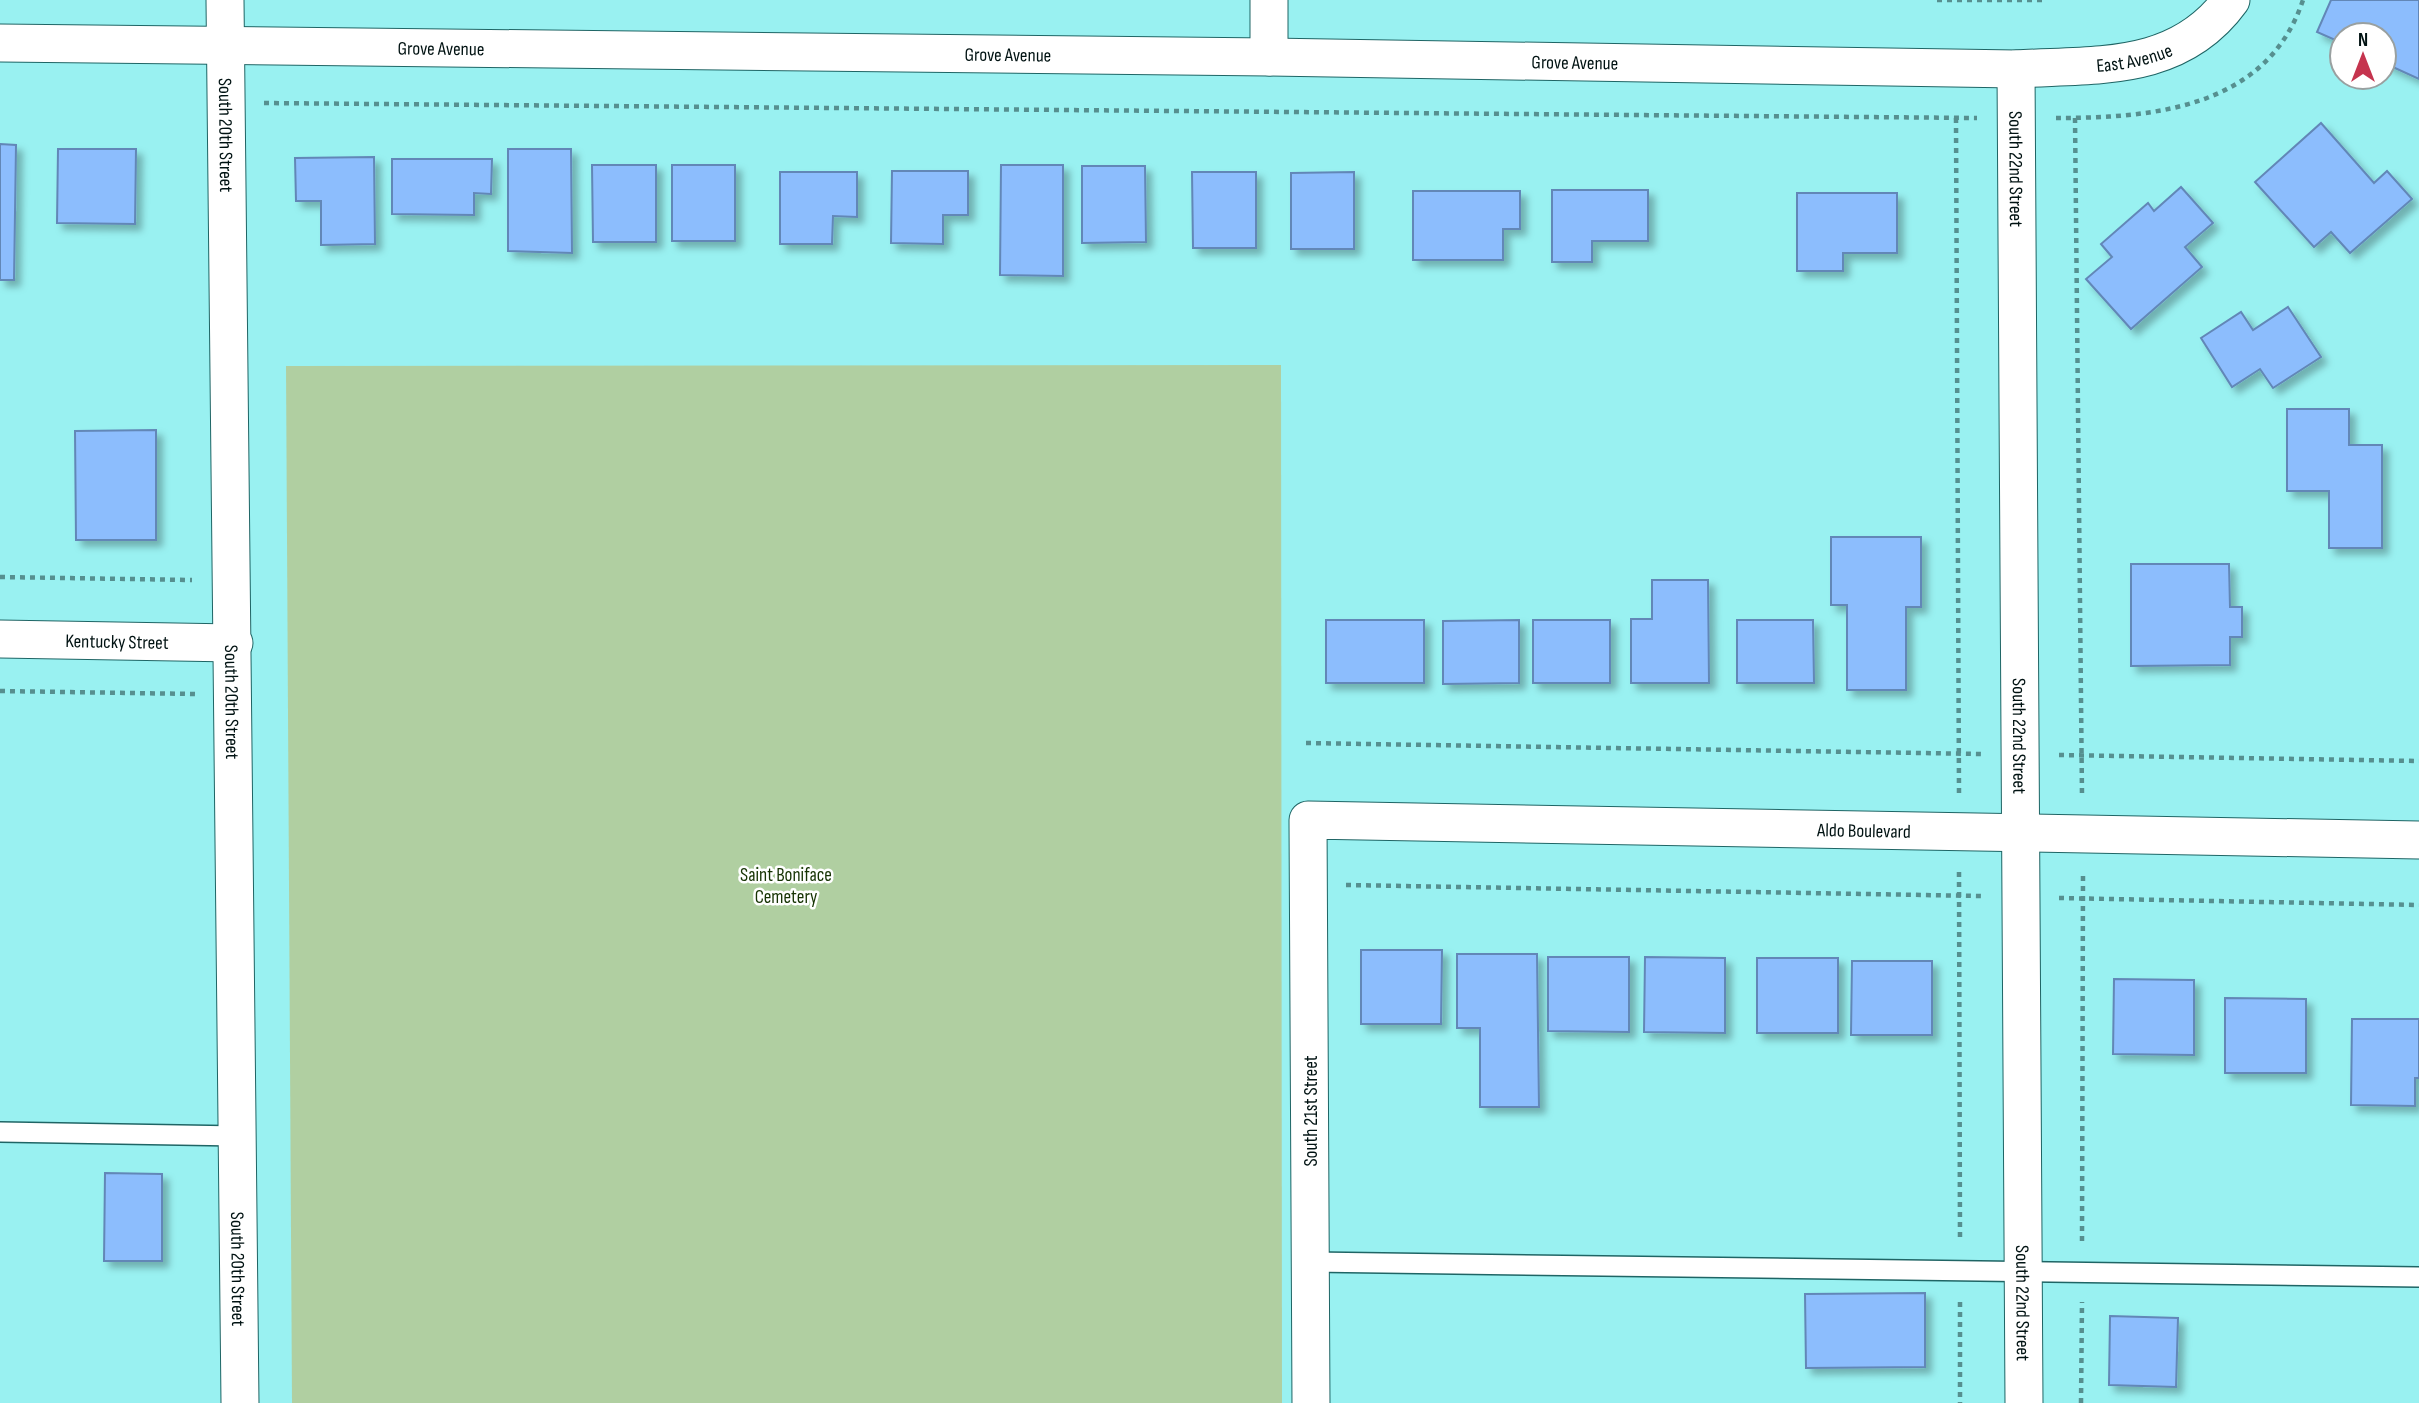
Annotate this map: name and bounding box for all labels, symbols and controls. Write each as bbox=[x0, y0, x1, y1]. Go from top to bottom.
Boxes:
north arrow bbox=[2328, 21, 2398, 91]
text: N bbox=[2358, 29, 2368, 52]
street label: Grove Avenue bbox=[397, 37, 484, 61]
street label: East Avenue bbox=[2095, 39, 2176, 78]
street label: Grove Avenue bbox=[964, 44, 1051, 68]
street label: Grove Avenue bbox=[1531, 51, 1618, 76]
street label: South 20th Street bbox=[213, 78, 237, 193]
street label: South 22nd Street bbox=[2003, 111, 2027, 227]
street label: Kentucky Street bbox=[65, 630, 169, 655]
street label: South 20th Street bbox=[219, 645, 243, 759]
street label: South 22nd Street bbox=[2007, 678, 2030, 794]
street label: Aldo Boulevard bbox=[1816, 819, 1911, 844]
park label: Saint Boniface Cemetery bbox=[740, 864, 832, 909]
street label: South 21st Street bbox=[1300, 1055, 1323, 1167]
street label: South 20th Street bbox=[225, 1212, 249, 1326]
street label: South 22nd Street bbox=[2010, 1245, 2034, 1361]

